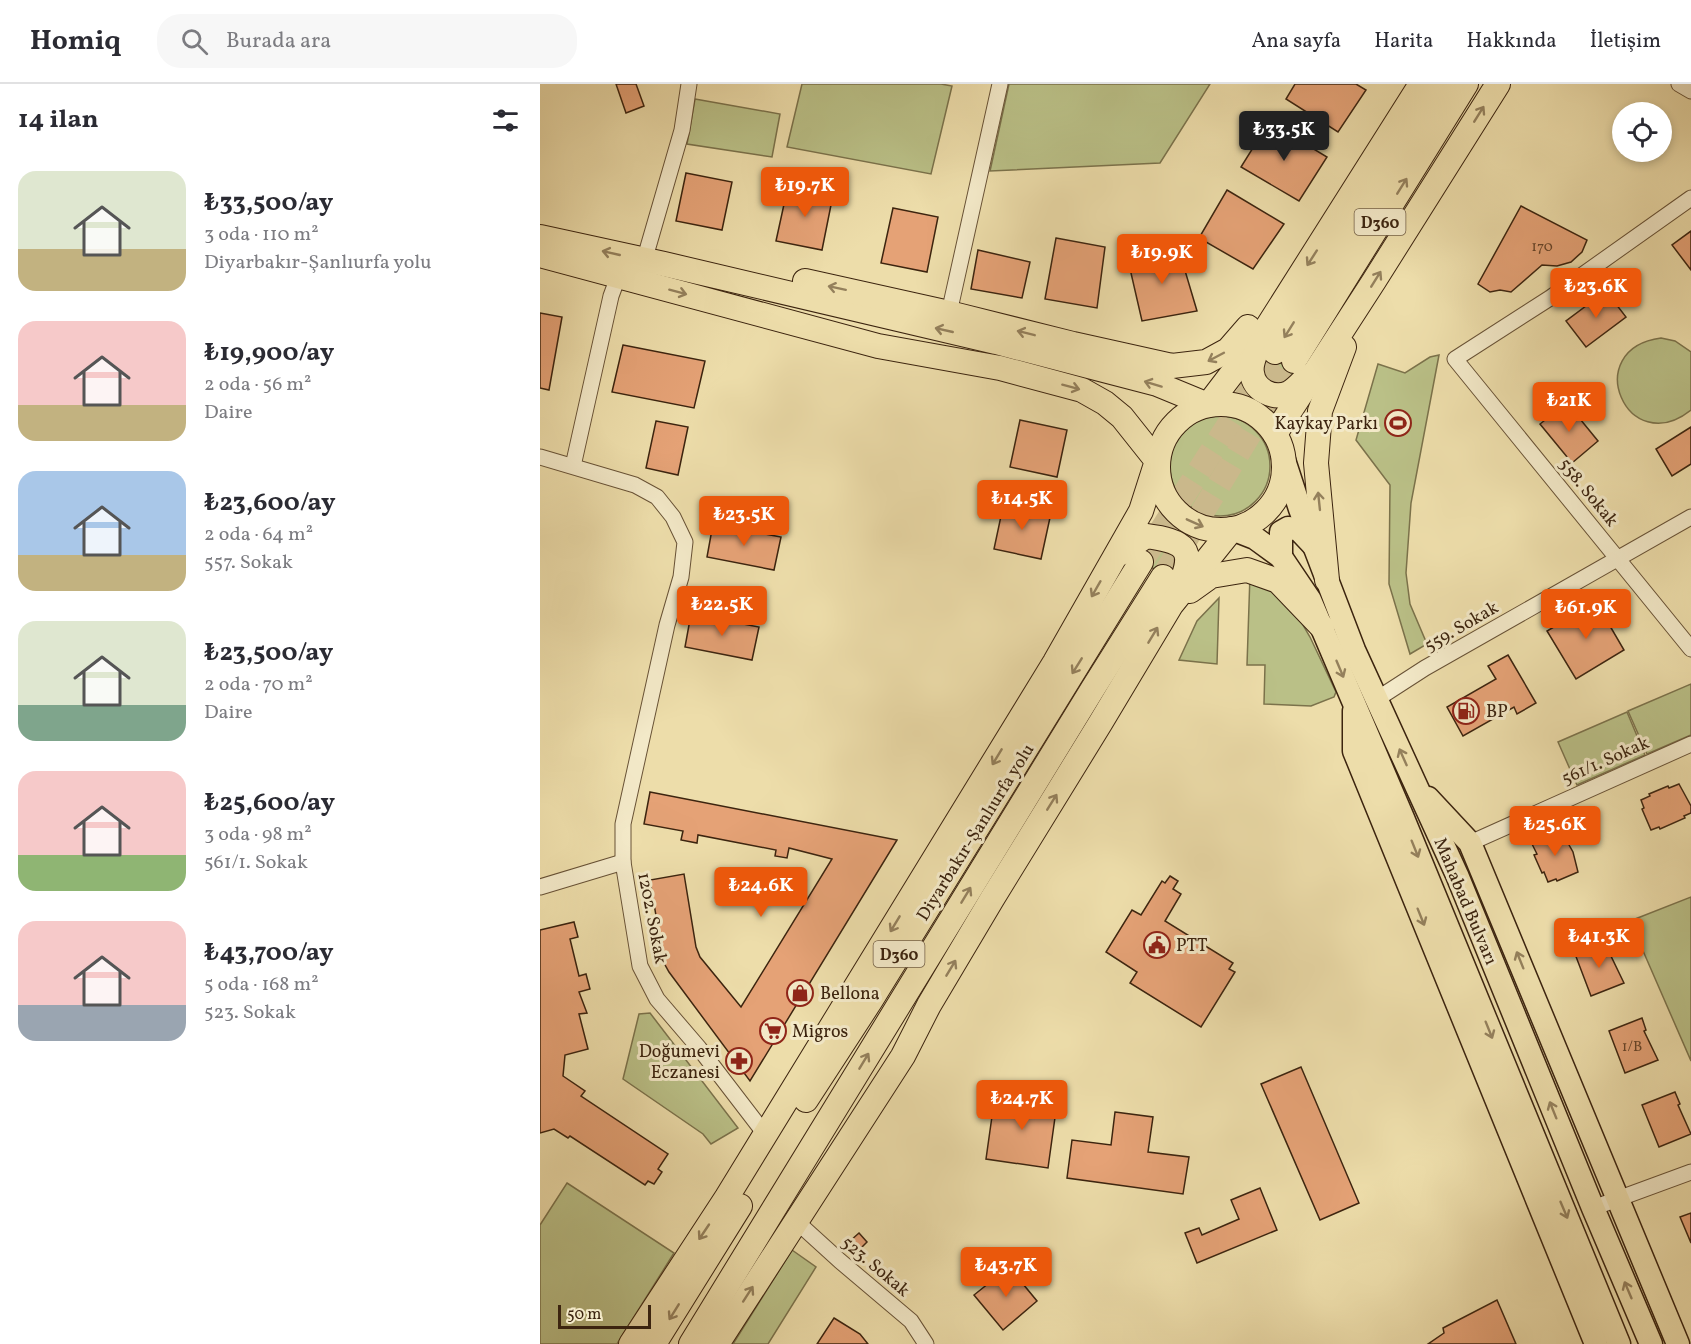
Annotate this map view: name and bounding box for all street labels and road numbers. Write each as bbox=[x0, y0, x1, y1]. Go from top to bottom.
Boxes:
road number: D360 bbox=[1354, 209, 1406, 235]
street label: 558. Sokak bbox=[1552, 453, 1624, 533]
street label: 559. Sokak bbox=[1420, 596, 1504, 659]
street label: 561/1. Sokak bbox=[1558, 731, 1654, 792]
street label: Diyarbakır-Şanlıurfa yolu bbox=[911, 739, 1041, 926]
street label: Mahabad Bulvarı bbox=[1427, 834, 1503, 969]
street label: 1202. Sokak bbox=[630, 870, 673, 966]
road number: D360 bbox=[874, 941, 925, 967]
street label: 523. Sokak bbox=[835, 1231, 915, 1303]

